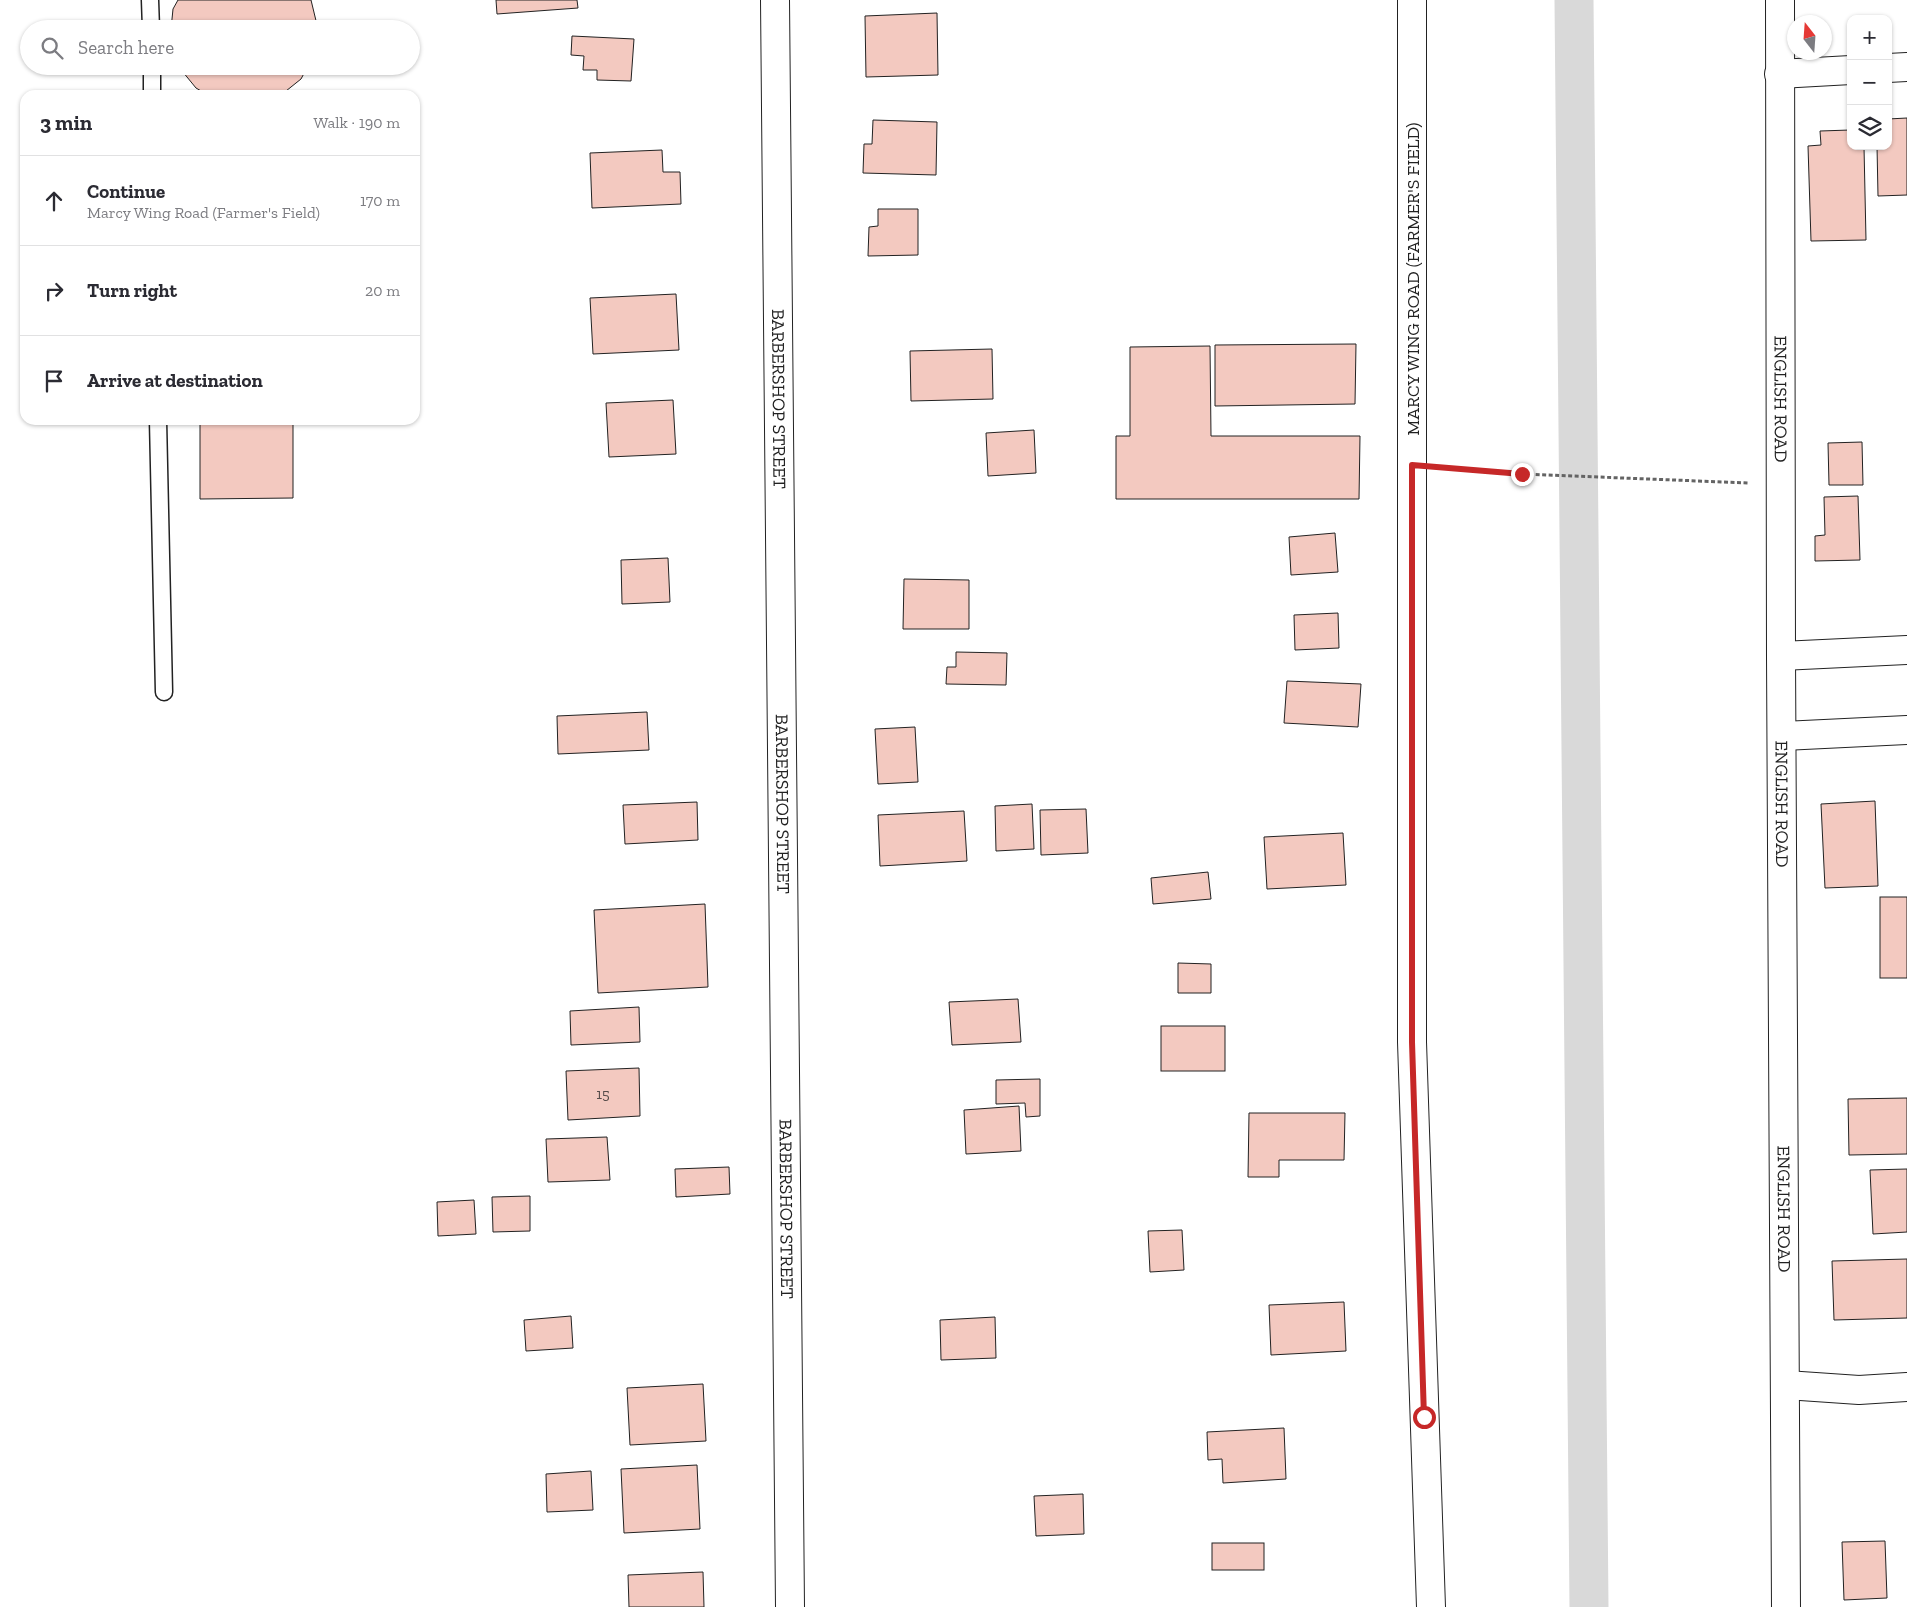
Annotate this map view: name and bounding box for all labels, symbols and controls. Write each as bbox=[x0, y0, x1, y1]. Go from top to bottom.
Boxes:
north arrow bbox=[1787, 15, 1832, 60]
map controls bbox=[1847, 15, 1892, 150]
button: + bbox=[1847, 15, 1892, 60]
search box bbox=[20, 20, 420, 75]
icon: search bbox=[38, 34, 66, 62]
text: Search here bbox=[78, 36, 174, 59]
button: − bbox=[1847, 60, 1892, 105]
button: layers bbox=[1847, 105, 1892, 150]
text: 3 min bbox=[40, 110, 92, 135]
text: Walk · 190 m bbox=[313, 113, 400, 132]
street label: MARCY WING ROAD (FARMER'S FIELD) bbox=[1402, 122, 1424, 436]
text: Continue bbox=[87, 180, 165, 203]
icon: ahead bbox=[40, 187, 68, 215]
text: 170 m bbox=[360, 191, 400, 210]
text: Marcy Wing Road (Farmer's Field) bbox=[87, 203, 320, 222]
icon: right bbox=[40, 277, 68, 305]
text: Turn right bbox=[87, 279, 177, 302]
text: 20 m bbox=[365, 281, 400, 300]
street label: BARBERSHOP STREET bbox=[767, 309, 791, 489]
street label: ENGLISH ROAD bbox=[1770, 335, 1792, 463]
icon: arrive bbox=[40, 367, 68, 395]
text: Arrive at destination bbox=[87, 369, 263, 392]
route end bbox=[1511, 463, 1534, 486]
street label: BARBERSHOP STREET bbox=[771, 714, 794, 894]
street label: ENGLISH ROAD bbox=[1770, 740, 1793, 868]
house number: 15 bbox=[596, 1085, 610, 1103]
street label: BARBERSHOP STREET bbox=[774, 1119, 798, 1299]
street label: ENGLISH ROAD bbox=[1773, 1145, 1795, 1273]
route start bbox=[1413, 1406, 1436, 1429]

